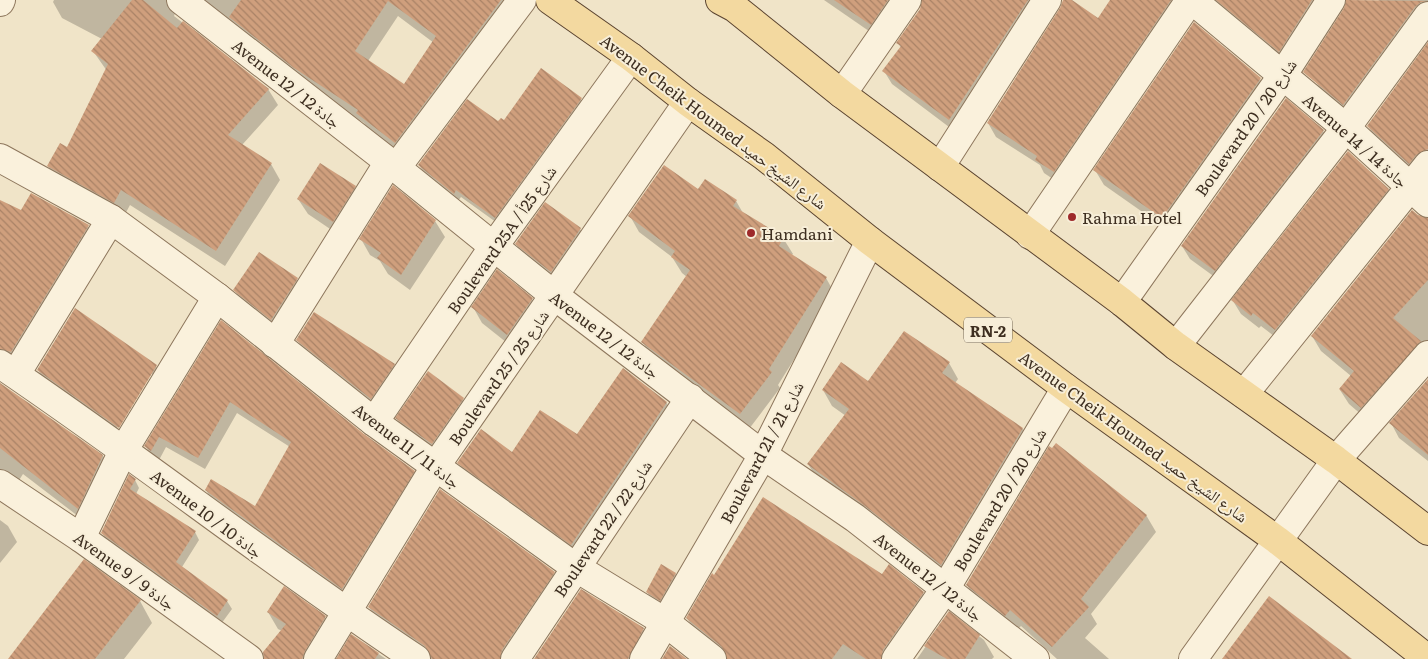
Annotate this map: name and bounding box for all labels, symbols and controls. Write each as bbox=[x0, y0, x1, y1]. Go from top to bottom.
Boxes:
street label: Avenue Cheik Houmed شارع الشيخ حميد bbox=[596, 28, 832, 214]
street label: Avenue 12 / جادة 12 bbox=[227, 33, 347, 133]
street label: Boulevard 20 / شارع 20 bbox=[1188, 53, 1302, 201]
street label: Avenue 14 / جادة 14 bbox=[1298, 87, 1414, 193]
street label: Boulevard 25A / شارع 25أ bbox=[441, 160, 561, 318]
place label: Rahma Hotel bbox=[1082, 205, 1182, 229]
marker: Rahma Hotel bbox=[1066, 211, 1078, 223]
place label: Hamdani bbox=[761, 221, 833, 245]
marker: Hamdani bbox=[745, 227, 757, 239]
street label: Avenue 12 / جادة 12 bbox=[545, 285, 665, 383]
street label: Boulevard 25 / شارع 25 bbox=[442, 304, 554, 450]
road number: RN-2 bbox=[964, 318, 1012, 342]
street label: Avenue Cheik Houmed شارع الشيخ حميد bbox=[1014, 345, 1254, 527]
street label: Boulevard 21 / شارع 21 bbox=[713, 377, 809, 527]
street label: Avenue 11 / جادة 11 bbox=[348, 397, 466, 493]
street label: Boulevard 20 / شارع 20 bbox=[947, 423, 1051, 575]
street label: Boulevard 22 / شارع 22 bbox=[547, 455, 657, 601]
street label: Avenue 10 / جادة 10 bbox=[146, 463, 268, 563]
street label: Avenue 9 / جادة 9 bbox=[69, 525, 181, 615]
street label: Avenue 12 / جادة 12 bbox=[869, 526, 989, 626]

